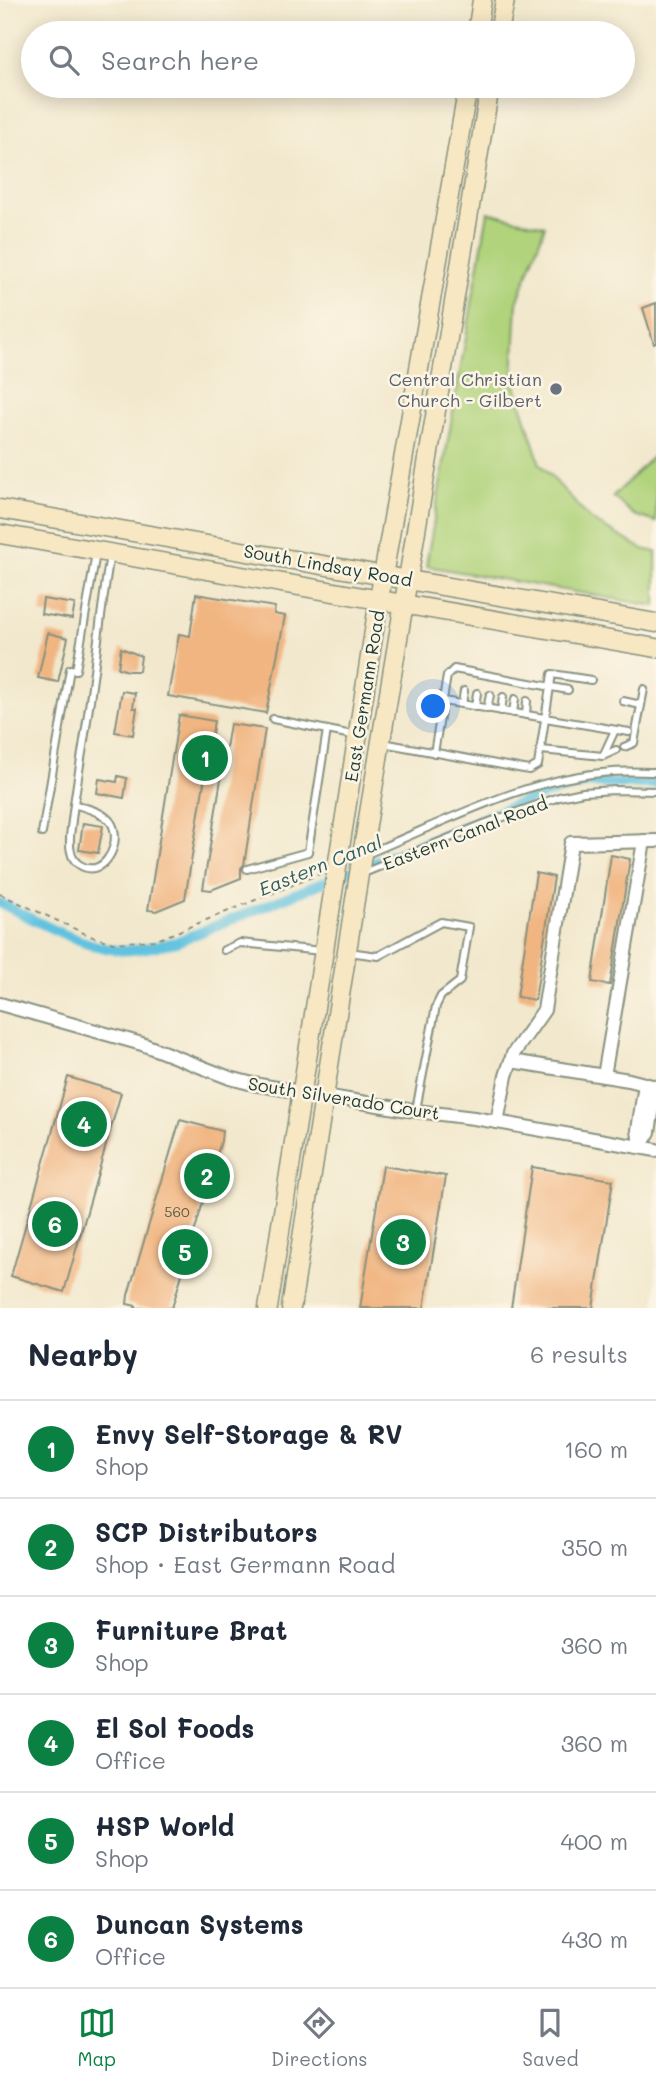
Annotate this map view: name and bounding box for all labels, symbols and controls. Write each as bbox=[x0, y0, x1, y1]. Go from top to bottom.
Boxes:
search box bbox=[21, 21, 635, 98]
icon: search bbox=[45, 41, 83, 79]
text: Search here bbox=[101, 43, 259, 77]
place label: Central Christian Church - Gilbert bbox=[389, 367, 542, 412]
marker: Central Christian Church - Gilbert bbox=[548, 381, 564, 397]
street label: South Lindsay Road bbox=[242, 538, 414, 592]
street label: East Germann Road bbox=[339, 608, 389, 784]
your location bbox=[416, 689, 450, 723]
pin: 1 bbox=[182, 732, 228, 784]
street label: Eastern Canal Road bbox=[379, 791, 551, 875]
water label: Eastern Canal bbox=[255, 829, 386, 901]
street label: South Silverado Court bbox=[246, 1071, 442, 1125]
pin: 4 bbox=[61, 1098, 107, 1150]
pin: 2 bbox=[184, 1150, 230, 1202]
pin: 6 bbox=[32, 1198, 78, 1250]
house number: 560 bbox=[164, 1202, 190, 1221]
pin: 3 bbox=[380, 1216, 426, 1268]
pin: 5 bbox=[162, 1226, 208, 1278]
text: Nearby bbox=[28, 1334, 138, 1374]
text: 6 results bbox=[530, 1339, 628, 1369]
text: Envy Self-Storage & RV bbox=[95, 1417, 403, 1451]
text: 1 bbox=[46, 1434, 56, 1464]
text: 160 m bbox=[564, 1434, 628, 1464]
text: Shop bbox=[95, 1451, 149, 1481]
text: SCP Distributors bbox=[95, 1515, 318, 1549]
text: 2 bbox=[45, 1532, 57, 1562]
text: 350 m bbox=[561, 1532, 628, 1562]
text: Shop · East Germann Road bbox=[95, 1549, 395, 1579]
text: Furniture Brat bbox=[95, 1613, 287, 1647]
text: 3 bbox=[44, 1630, 58, 1660]
text: 360 m bbox=[561, 1630, 628, 1660]
text: Shop bbox=[95, 1647, 149, 1677]
text: El Sol Foods bbox=[95, 1711, 254, 1745]
text: 4 bbox=[44, 1728, 58, 1758]
text: 360 m bbox=[561, 1728, 628, 1758]
text: Office bbox=[95, 1745, 166, 1775]
text: HSP World bbox=[95, 1809, 234, 1843]
text: 5 bbox=[44, 1826, 58, 1856]
text: 400 m bbox=[560, 1826, 628, 1856]
text: Shop bbox=[95, 1843, 149, 1873]
text: Duncan Systems bbox=[95, 1907, 304, 1941]
text: 6 bbox=[44, 1924, 58, 1954]
text: 430 m bbox=[561, 1924, 628, 1954]
text: Office bbox=[95, 1941, 166, 1971]
tab: Map bbox=[77, 2004, 116, 2071]
tab: Directions bbox=[271, 2004, 367, 2071]
tab: Saved bbox=[522, 2004, 579, 2071]

